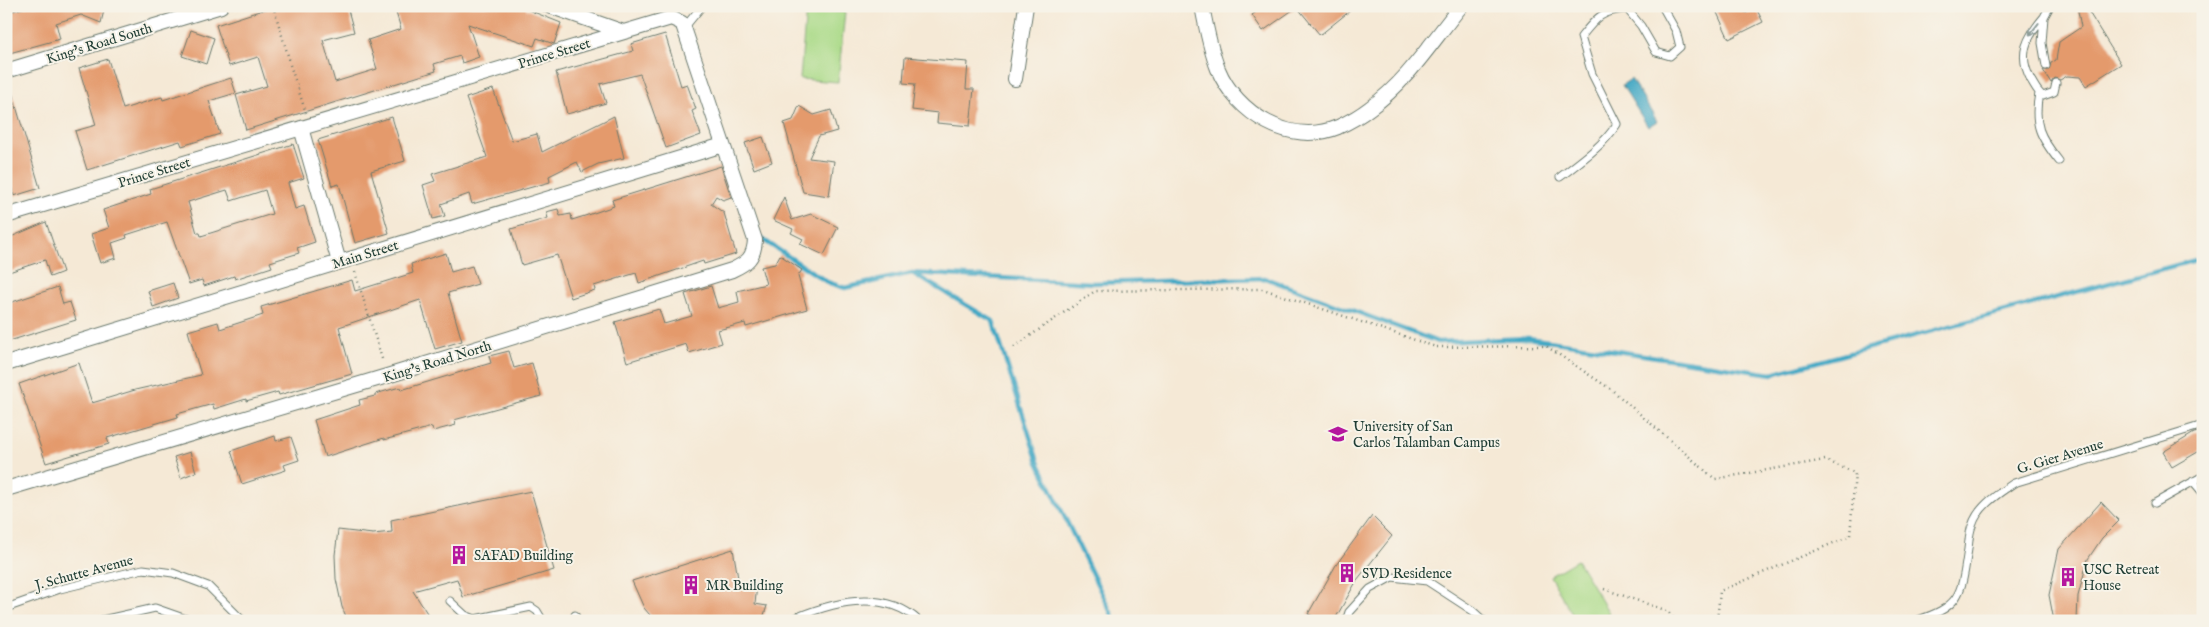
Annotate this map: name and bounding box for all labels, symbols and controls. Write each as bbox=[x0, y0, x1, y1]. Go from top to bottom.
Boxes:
street label: King's Road South bbox=[44, 19, 155, 69]
one-way arrow bbox=[2028, 22, 2039, 35]
street label: Prince Street bbox=[516, 34, 593, 73]
street label: Prince Street bbox=[116, 153, 193, 192]
street label: Main Street bbox=[330, 236, 401, 274]
street label: King's Road North bbox=[381, 337, 494, 387]
place label: University of San Carlos Talamban Campus bbox=[1353, 418, 1500, 452]
school or university icon: University of San Carlos Talamban Campus bbox=[1327, 423, 1349, 445]
street label: G. Gier Avenue bbox=[2015, 435, 2106, 479]
building icon: SAFAD Building bbox=[448, 544, 470, 566]
place label: SAFAD Building bbox=[474, 547, 574, 565]
street label: J. Schutte Avenue bbox=[31, 551, 136, 595]
place label: USC Retreat House bbox=[2083, 561, 2159, 595]
building icon: SVD Residence bbox=[1336, 562, 1358, 584]
place label: SVD Residence bbox=[1362, 565, 1453, 583]
building icon: USC Retreat House bbox=[2057, 566, 2079, 588]
building icon: MR Building bbox=[680, 574, 702, 596]
place label: MR Building bbox=[706, 577, 784, 595]

